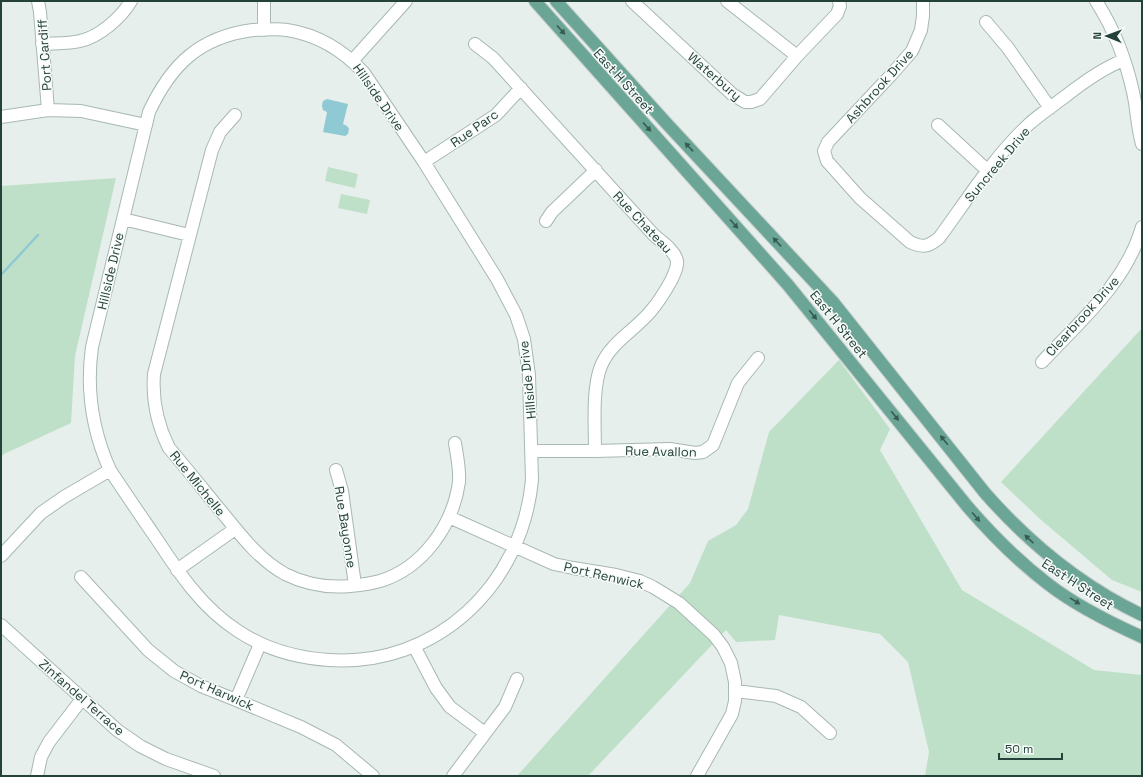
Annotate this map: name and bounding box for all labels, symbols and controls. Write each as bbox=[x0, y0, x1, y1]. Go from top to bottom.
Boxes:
north arrow bbox=[1087, 16, 1127, 56]
street label: Port Cardiff bbox=[34, 18, 55, 91]
one-way arrow bbox=[556, 25, 565, 35]
text: N bbox=[1090, 32, 1104, 40]
street label: East H Street bbox=[590, 45, 658, 118]
street label: Ashbrook Drive bbox=[842, 46, 917, 127]
street label: Waterbury bbox=[684, 48, 745, 104]
street label: Hillside Drive bbox=[349, 60, 408, 134]
street label: Rue Parc bbox=[447, 106, 502, 151]
one-way arrow bbox=[642, 123, 651, 132]
street label: Suncreek Drive bbox=[961, 123, 1034, 205]
one-way arrow bbox=[684, 142, 694, 152]
street label: Rue Chateau bbox=[609, 188, 676, 257]
one-way arrow bbox=[729, 219, 739, 229]
street label: Hillside Drive bbox=[93, 231, 128, 311]
one-way arrow bbox=[773, 237, 782, 247]
street label: Clearbrook Drive bbox=[1042, 273, 1123, 360]
street label: East H Street bbox=[806, 287, 871, 362]
one-way arrow bbox=[809, 309, 818, 320]
street label: Hillside Drive bbox=[515, 340, 540, 420]
one-way arrow bbox=[890, 411, 899, 422]
one-way arrow bbox=[939, 435, 948, 446]
street label: Rue Avallon bbox=[625, 442, 697, 461]
street label: Rue Michelle bbox=[166, 447, 229, 519]
street label: Rue Bayonne bbox=[331, 485, 360, 569]
one-way arrow bbox=[972, 512, 981, 523]
one-way arrow bbox=[1024, 534, 1034, 543]
street label: East H Street bbox=[1039, 555, 1117, 614]
street label: Port Renwick bbox=[562, 558, 646, 593]
one-way arrow bbox=[1070, 597, 1080, 605]
street label: Zinfandel Terrace bbox=[35, 655, 128, 739]
street label: Port Harwick bbox=[177, 667, 256, 714]
scale bar bbox=[999, 735, 1062, 761]
text: 50 m bbox=[1005, 741, 1033, 757]

